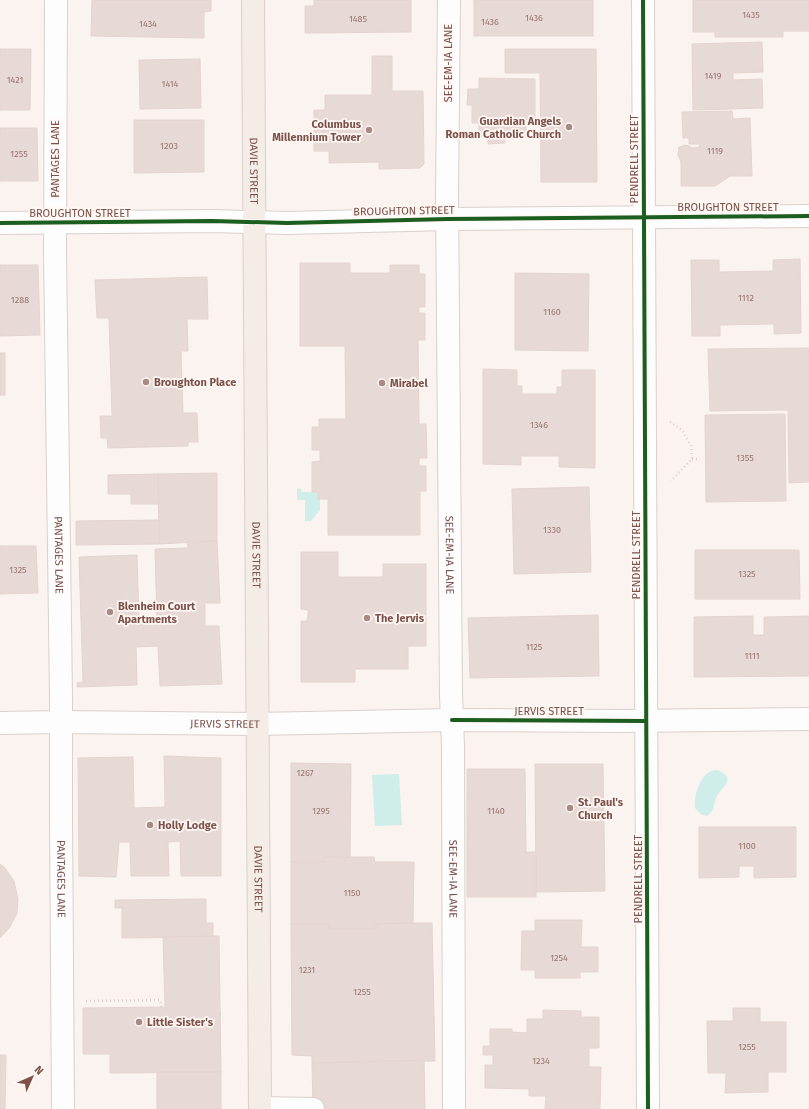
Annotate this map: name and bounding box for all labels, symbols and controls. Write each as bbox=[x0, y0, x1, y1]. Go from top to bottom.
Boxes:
house number: 1435 bbox=[742, 10, 760, 20]
house number: 1436 bbox=[525, 13, 543, 23]
house number: 1485 bbox=[349, 14, 368, 24]
house number: 1436 bbox=[481, 17, 499, 27]
house number: 1434 bbox=[139, 19, 157, 29]
street label: SEE-EM-IA LANE bbox=[442, 24, 455, 102]
house number: 1419 bbox=[705, 71, 722, 81]
house number: 1421 bbox=[7, 75, 23, 85]
house number: 1414 bbox=[162, 79, 179, 89]
street label: PENDRELL STREET bbox=[628, 114, 641, 203]
place label: Guardian Angels Roman Catholic Church bbox=[446, 115, 562, 141]
place label: Columbus Millennium Tower bbox=[272, 118, 362, 144]
street label: PANTAGES LANE bbox=[49, 120, 62, 198]
marker: Guardian Angels Roman Catholic Church bbox=[564, 122, 574, 132]
marker: Columbus Millennium Tower bbox=[364, 125, 374, 135]
street label: DAVIE STREET bbox=[247, 138, 261, 205]
house number: 1203 bbox=[160, 141, 178, 151]
house number: 1119 bbox=[707, 146, 723, 156]
house number: 1255 bbox=[10, 149, 28, 159]
street label: BROUGHTON STREET bbox=[677, 201, 779, 214]
street label: BROUGHTON STREET bbox=[353, 204, 455, 218]
street label: BROUGHTON STREET bbox=[29, 207, 131, 220]
house number: 1112 bbox=[738, 293, 754, 303]
house number: 1288 bbox=[11, 295, 29, 305]
house number: 1160 bbox=[543, 307, 561, 317]
place label: Broughton Place bbox=[154, 376, 236, 389]
marker: Broughton Place bbox=[141, 377, 151, 387]
place label: Mirabel bbox=[390, 377, 428, 390]
marker: Mirabel bbox=[377, 378, 387, 388]
house number: 1346 bbox=[530, 420, 548, 430]
house number: 1355 bbox=[736, 453, 754, 463]
street label: PENDRELL STREET bbox=[630, 510, 643, 599]
street label: PANTAGES LANE bbox=[52, 516, 66, 594]
street label: SEE-EM-IA LANE bbox=[443, 516, 457, 594]
street label: DAVIE STREET bbox=[250, 521, 263, 589]
house number: 1330 bbox=[543, 525, 561, 535]
house number: 1325 bbox=[9, 565, 27, 575]
house number: 1325 bbox=[738, 569, 756, 579]
place label: Blenheim Court Apartments bbox=[117, 600, 196, 626]
marker: Blenheim Court Apartments bbox=[105, 607, 115, 617]
place label: The Jervis bbox=[375, 612, 425, 625]
marker: The Jervis bbox=[362, 613, 372, 623]
house number: 1125 bbox=[526, 642, 543, 652]
house number: 1111 bbox=[744, 651, 760, 661]
street label: JERVIS STREET bbox=[514, 705, 584, 718]
street label: JERVIS STREET bbox=[190, 717, 260, 731]
house number: 1267 bbox=[297, 768, 313, 778]
place label: St. Paul's Church bbox=[578, 796, 624, 822]
marker: St. Paul's Church bbox=[565, 803, 575, 813]
house number: 1295 bbox=[312, 806, 330, 816]
house number: 1140 bbox=[487, 806, 505, 816]
place label: Holly Lodge bbox=[158, 819, 217, 832]
marker: Holly Lodge bbox=[145, 820, 155, 830]
street label: PENDRELL STREET bbox=[632, 834, 645, 923]
street label: PANTAGES LANE bbox=[55, 840, 68, 918]
street label: SEE-EM-IA LANE bbox=[447, 840, 460, 918]
house number: 1100 bbox=[738, 841, 756, 851]
street label: DAVIE STREET bbox=[252, 845, 265, 913]
house number: 1150 bbox=[343, 888, 361, 898]
house number: 1254 bbox=[550, 953, 568, 963]
house number: 1231 bbox=[299, 965, 315, 975]
house number: 1255 bbox=[353, 987, 371, 997]
place label: Little Sister's bbox=[147, 1016, 214, 1029]
marker: Little Sister's bbox=[134, 1017, 144, 1027]
house number: 1255 bbox=[738, 1042, 756, 1052]
house number: 1234 bbox=[532, 1056, 550, 1066]
north arrow bbox=[12, 1057, 52, 1097]
text: N bbox=[32, 1063, 46, 1077]

